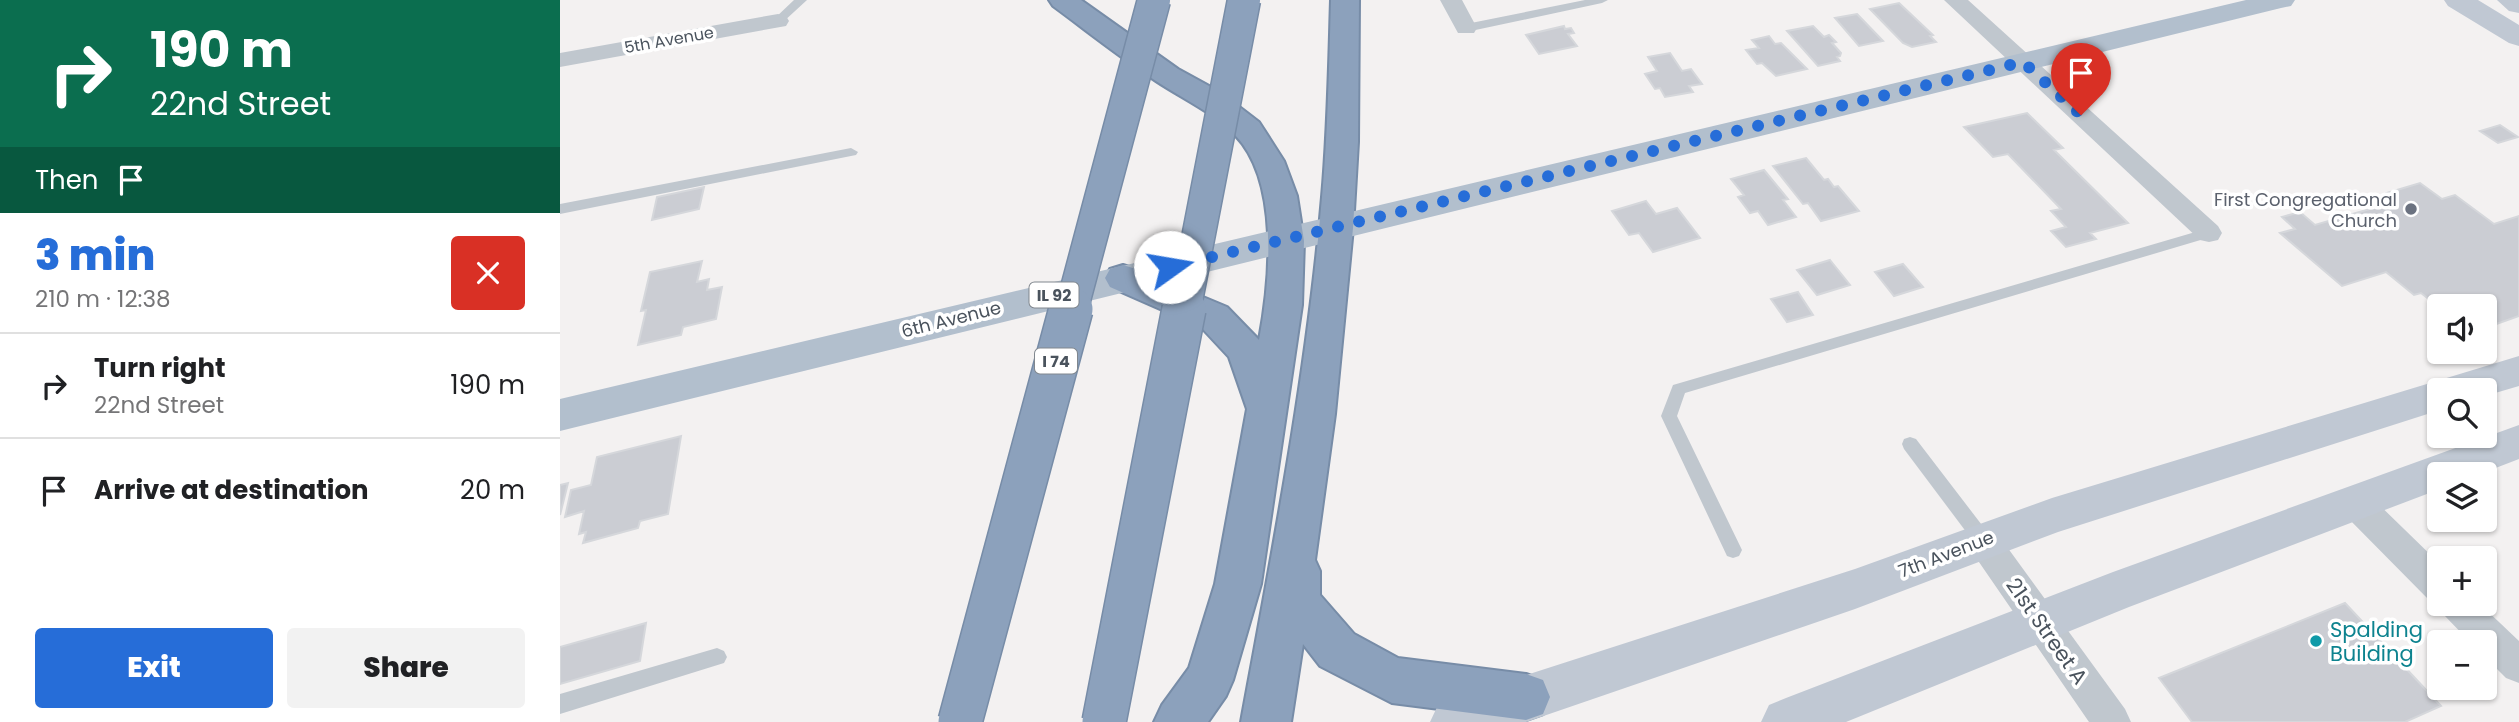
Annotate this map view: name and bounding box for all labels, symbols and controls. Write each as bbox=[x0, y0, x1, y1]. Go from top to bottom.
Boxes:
text: 190 m bbox=[150, 16, 293, 84]
street label: 5th Avenue bbox=[622, 21, 716, 59]
icon: right bbox=[35, 28, 126, 119]
pin bbox=[2051, 43, 2111, 115]
icon: arrive bbox=[2062, 54, 2100, 92]
text: 22nd Street bbox=[150, 81, 331, 126]
icon: arrive bbox=[112, 161, 150, 199]
text: Then bbox=[35, 162, 98, 198]
place label: First Congregational Church bbox=[2214, 187, 2397, 233]
marker: First Congregational Church bbox=[2403, 201, 2419, 217]
text: 3 min bbox=[35, 226, 155, 285]
position arrow bbox=[1133, 230, 1207, 304]
button: close bbox=[451, 236, 525, 310]
road number: IL 92 bbox=[1030, 282, 1078, 308]
text: 210 m · 12:38 bbox=[35, 283, 171, 315]
map controls bbox=[2427, 294, 2497, 700]
button: sound bbox=[2427, 294, 2497, 364]
street label: 6th Avenue bbox=[899, 295, 1003, 343]
road number: I 74 bbox=[1035, 348, 1077, 374]
text: Turn right bbox=[94, 350, 226, 386]
icon: right bbox=[35, 367, 73, 405]
text: 190 m bbox=[450, 367, 525, 403]
button: search bbox=[2427, 378, 2497, 448]
text: 22nd Street bbox=[94, 389, 224, 421]
button: layers bbox=[2427, 462, 2497, 532]
icon: arrive bbox=[35, 472, 73, 510]
text: Arrive at destination bbox=[94, 472, 369, 508]
text: 20 m bbox=[460, 472, 525, 508]
street label: 7th Avenue bbox=[1895, 524, 1997, 584]
button: + bbox=[2427, 546, 2497, 616]
street label: 21st Street A bbox=[1999, 572, 2095, 690]
place label: Spalding Building bbox=[2330, 615, 2423, 668]
button: Exit bbox=[35, 628, 273, 708]
button: Share bbox=[287, 628, 525, 708]
button: − bbox=[2427, 630, 2497, 700]
marker: Spalding Building bbox=[2308, 633, 2324, 649]

